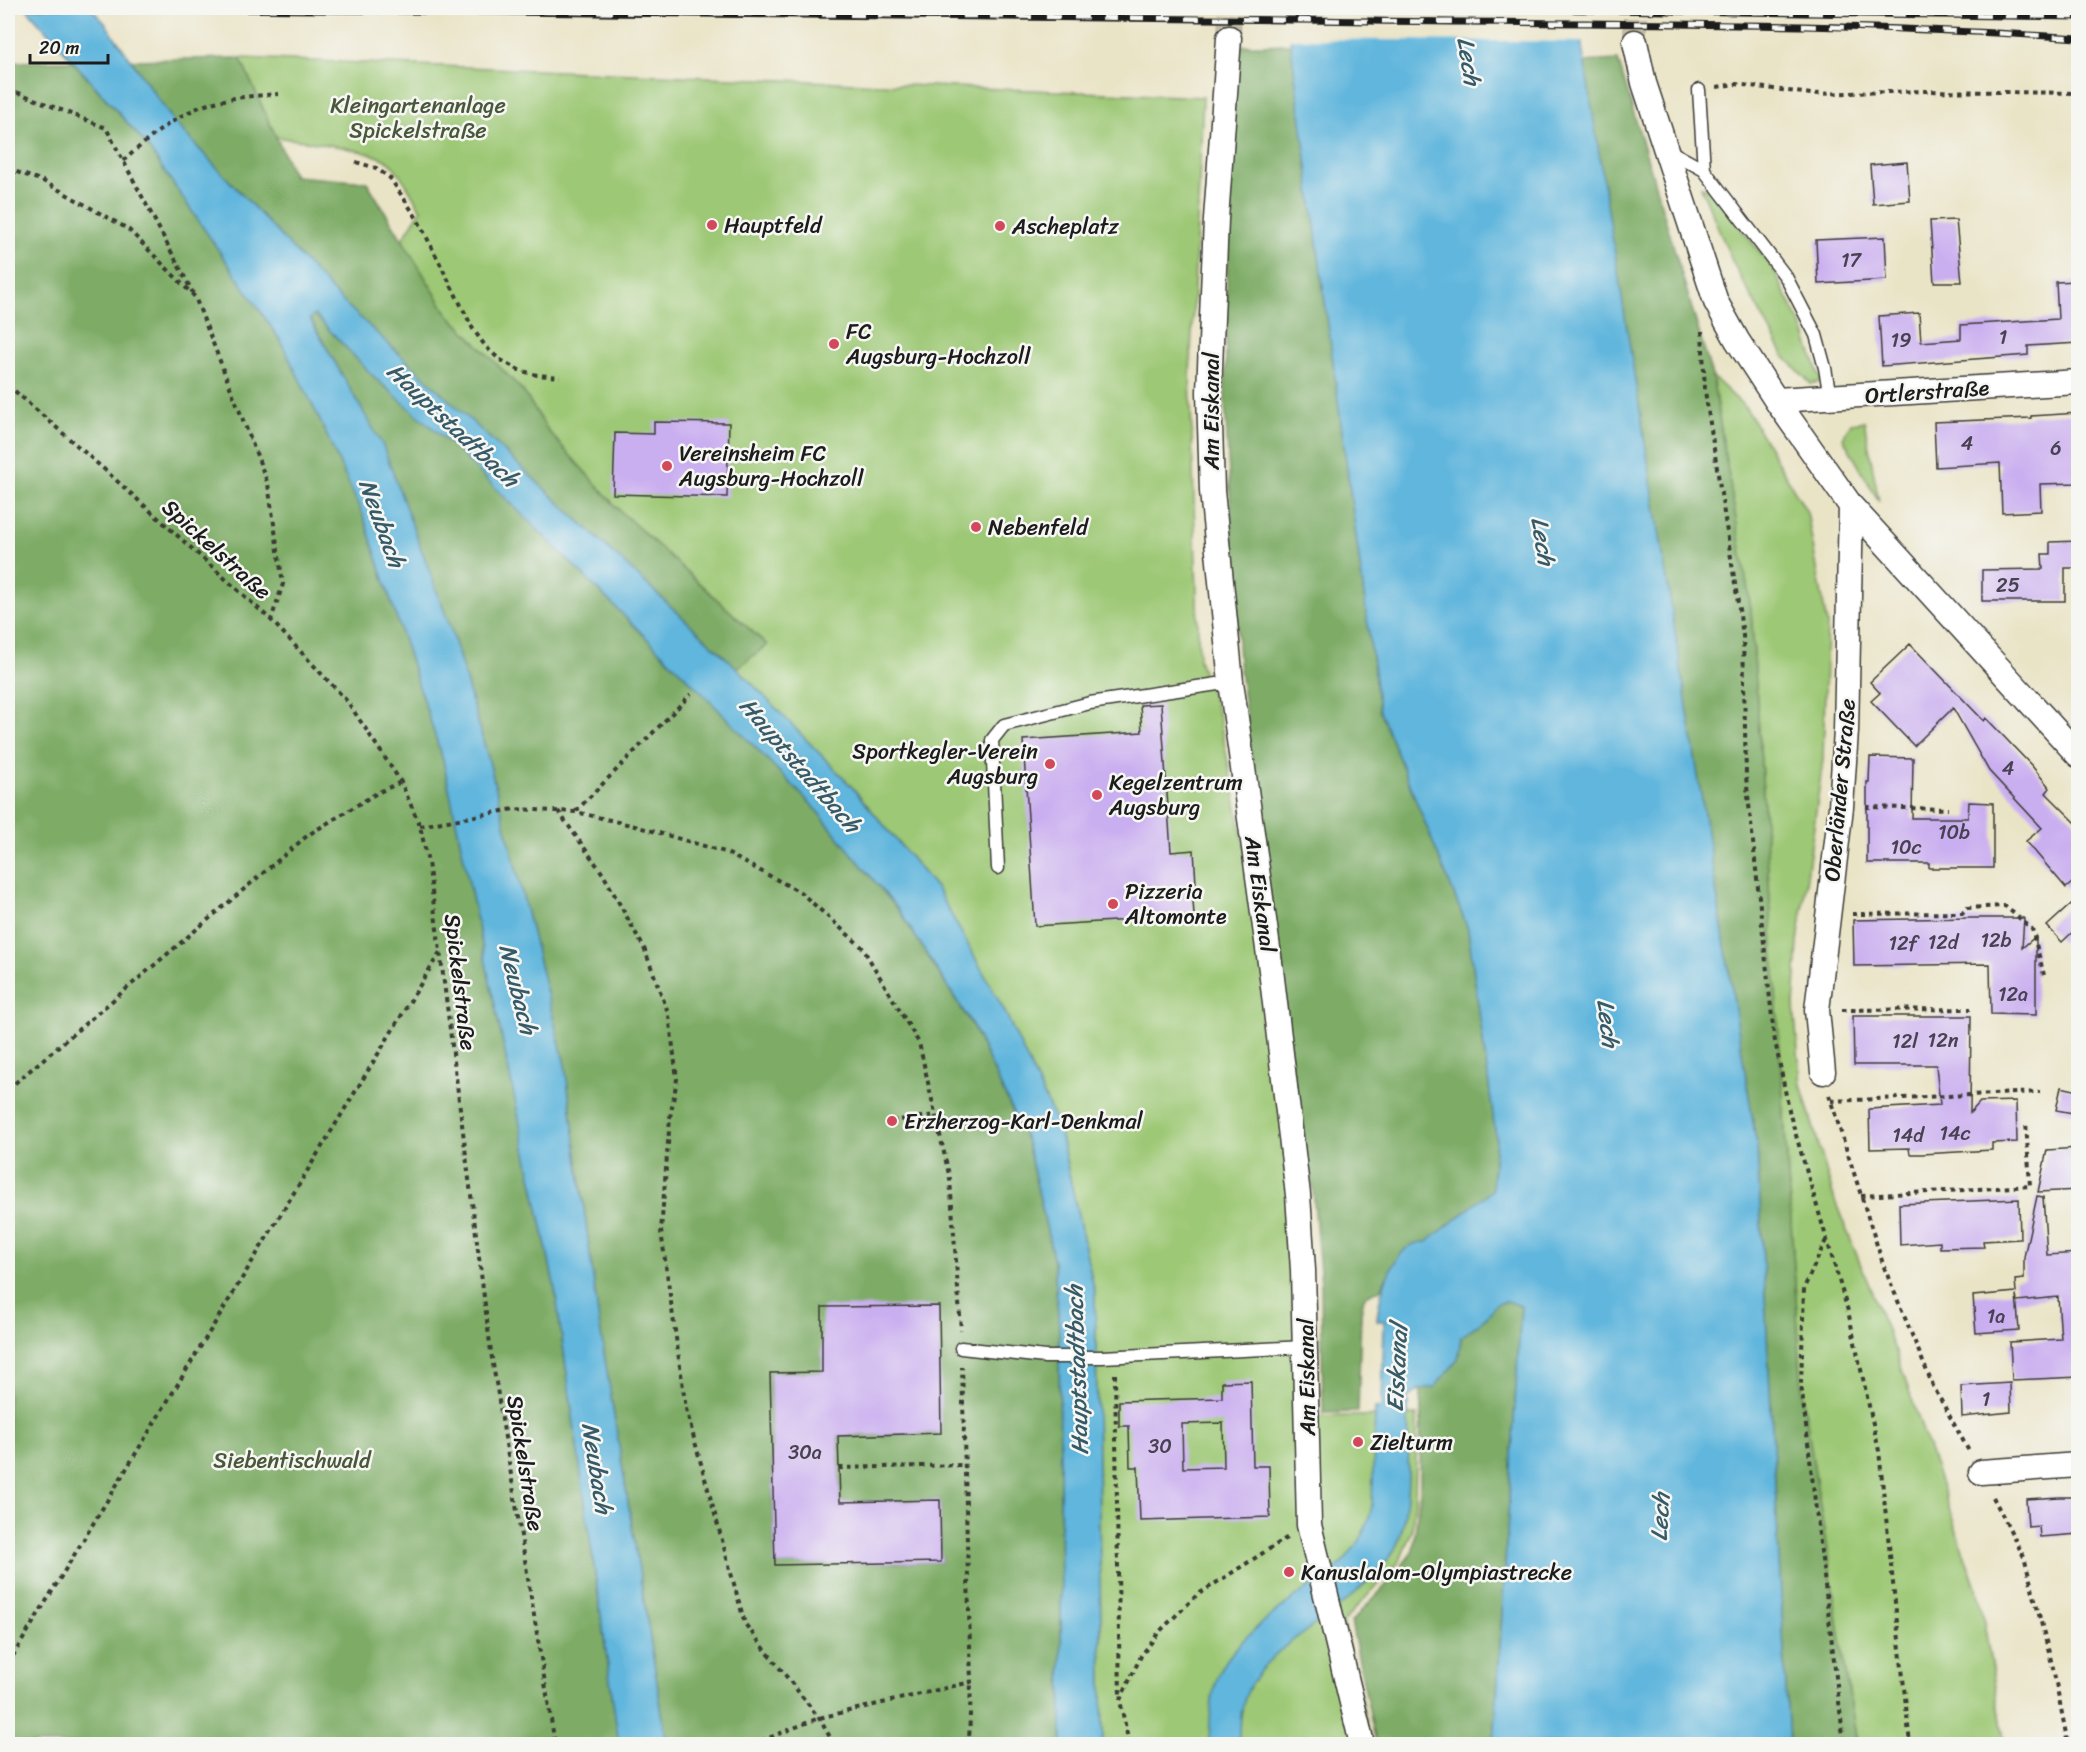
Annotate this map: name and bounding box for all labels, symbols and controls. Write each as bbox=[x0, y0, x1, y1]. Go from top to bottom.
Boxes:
scale bar bbox=[30, 27, 108, 65]
text: 20 m bbox=[39, 32, 79, 64]
water label: Lech bbox=[1445, 34, 1494, 90]
park label: Kleingartenanlage Spickelstraße bbox=[330, 86, 506, 150]
place label: Hauptfeld bbox=[724, 206, 823, 245]
place label: Ascheplatz bbox=[1011, 207, 1119, 246]
marker: Hauptfeld bbox=[705, 218, 719, 232]
marker: Ascheplatz bbox=[993, 219, 1007, 233]
house number: 17 bbox=[1841, 243, 1863, 278]
place label: FC Augsburg-Hochzoll bbox=[845, 312, 1031, 376]
house number: 1 bbox=[1999, 320, 2007, 355]
house number: 19 bbox=[1891, 323, 1911, 358]
marker: FC Augsburg-Hochzoll bbox=[827, 337, 841, 351]
water label: Hauptstadtbach bbox=[377, 352, 531, 500]
street label: Am Eiskanal bbox=[1192, 352, 1231, 471]
street label: Ortlerstraße bbox=[1864, 368, 1991, 415]
house number: 4 bbox=[1961, 426, 1973, 461]
house number: 6 bbox=[2050, 431, 2062, 466]
place label: Vereinsheim FC Augsburg-Hochzoll bbox=[678, 434, 864, 498]
marker: Vereinsheim FC Augsburg-Hochzoll bbox=[660, 459, 674, 473]
water label: Neubach bbox=[347, 473, 418, 576]
street label: Spickelstraße bbox=[153, 489, 281, 610]
place label: Nebenfeld bbox=[988, 508, 1089, 547]
water label: Lech bbox=[1519, 514, 1568, 570]
marker: Nebenfeld bbox=[969, 520, 983, 534]
house number: 25 bbox=[1996, 568, 2020, 603]
water label: Hauptstadtbach bbox=[729, 687, 873, 845]
street label: Oberländer Straße bbox=[1812, 697, 1867, 883]
place label: Sportkegler-Verein Augsburg bbox=[852, 732, 1038, 796]
house number: 4 bbox=[2002, 751, 2014, 786]
marker: Sportkegler-Verein Augsburg bbox=[1043, 757, 1057, 771]
place label: Kegelzentrum Augsburg bbox=[1108, 763, 1243, 827]
marker: Kegelzentrum Augsburg bbox=[1090, 788, 1104, 802]
house number: 10b bbox=[1938, 815, 1970, 850]
house number: 10c bbox=[1890, 830, 1922, 865]
street label: Am Eiskanal bbox=[1233, 832, 1288, 956]
place label: Pizzeria Altomonte bbox=[1124, 872, 1227, 936]
marker: Pizzeria Altomonte bbox=[1106, 897, 1120, 911]
street label: Spickelstraße bbox=[433, 912, 488, 1053]
house number: 12b bbox=[1980, 923, 2012, 958]
house number: 12d bbox=[1928, 925, 1960, 960]
house number: 12f bbox=[1889, 926, 1921, 961]
water label: Neubach bbox=[487, 939, 550, 1041]
house number: 12a bbox=[1998, 977, 2028, 1012]
water label: Lech bbox=[1584, 997, 1632, 1052]
house number: 12n bbox=[1928, 1023, 1959, 1058]
house number: 12l bbox=[1892, 1024, 1919, 1059]
place label: Erzherzog-Karl-Denkmal bbox=[904, 1102, 1143, 1141]
marker: Erzherzog-Karl-Denkmal bbox=[885, 1114, 899, 1128]
house number: 14c bbox=[1939, 1116, 1971, 1151]
house number: 14d bbox=[1892, 1118, 1925, 1153]
water label: Hauptstadtbach bbox=[1053, 1282, 1101, 1455]
house number: 1a bbox=[1987, 1299, 2005, 1334]
street label: Am Eiskanal bbox=[1286, 1317, 1327, 1437]
water label: Eiskanal bbox=[1374, 1318, 1421, 1413]
house number: 1 bbox=[1982, 1382, 1990, 1417]
street label: Spickelstraße bbox=[496, 1392, 556, 1534]
water label: Neubach bbox=[569, 1419, 625, 1519]
place label: Zielturm bbox=[1370, 1423, 1453, 1462]
house number: 30 bbox=[1148, 1429, 1172, 1464]
house number: 30a bbox=[788, 1435, 822, 1470]
marker: Zielturm bbox=[1351, 1435, 1365, 1449]
park label: Siebentischwald bbox=[213, 1441, 372, 1480]
water label: Lech bbox=[1638, 1490, 1682, 1542]
place label: Kanuslalom-Olympiastrecke bbox=[1301, 1553, 1572, 1592]
marker: Kanuslalom-Olympiastrecke bbox=[1282, 1565, 1296, 1579]

